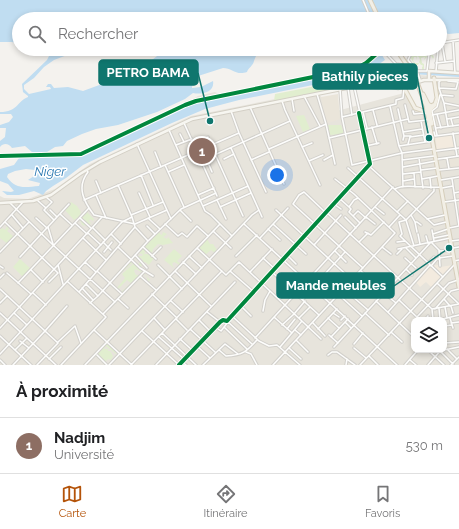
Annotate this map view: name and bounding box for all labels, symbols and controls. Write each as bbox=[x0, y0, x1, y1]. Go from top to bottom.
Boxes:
search box bbox=[12, 12, 447, 56]
icon: search bbox=[26, 23, 48, 45]
text: Rechercher bbox=[58, 25, 138, 43]
callout: PETRO BAMA bbox=[99, 60, 198, 85]
callout: Bathily pieces bbox=[313, 64, 417, 89]
text: PETRO BAMA bbox=[107, 65, 190, 80]
text: Bathily pieces bbox=[322, 69, 409, 84]
pin: 1 bbox=[189, 136, 215, 166]
water label: Niger bbox=[34, 164, 66, 179]
your location bbox=[267, 165, 287, 185]
callout: Mande meubles bbox=[277, 273, 394, 298]
text: Mande meubles bbox=[286, 278, 387, 293]
map controls bbox=[411, 317, 447, 353]
button: layers bbox=[411, 317, 447, 353]
text: À proximité bbox=[16, 381, 108, 401]
text: Nadjim bbox=[54, 429, 105, 447]
text: 1 bbox=[26, 438, 32, 453]
text: 530 m bbox=[406, 438, 443, 453]
text: Université bbox=[54, 447, 114, 462]
tab: Carte bbox=[59, 483, 86, 520]
tab: Itinéraire bbox=[204, 483, 248, 520]
tab: Favoris bbox=[365, 483, 400, 520]

